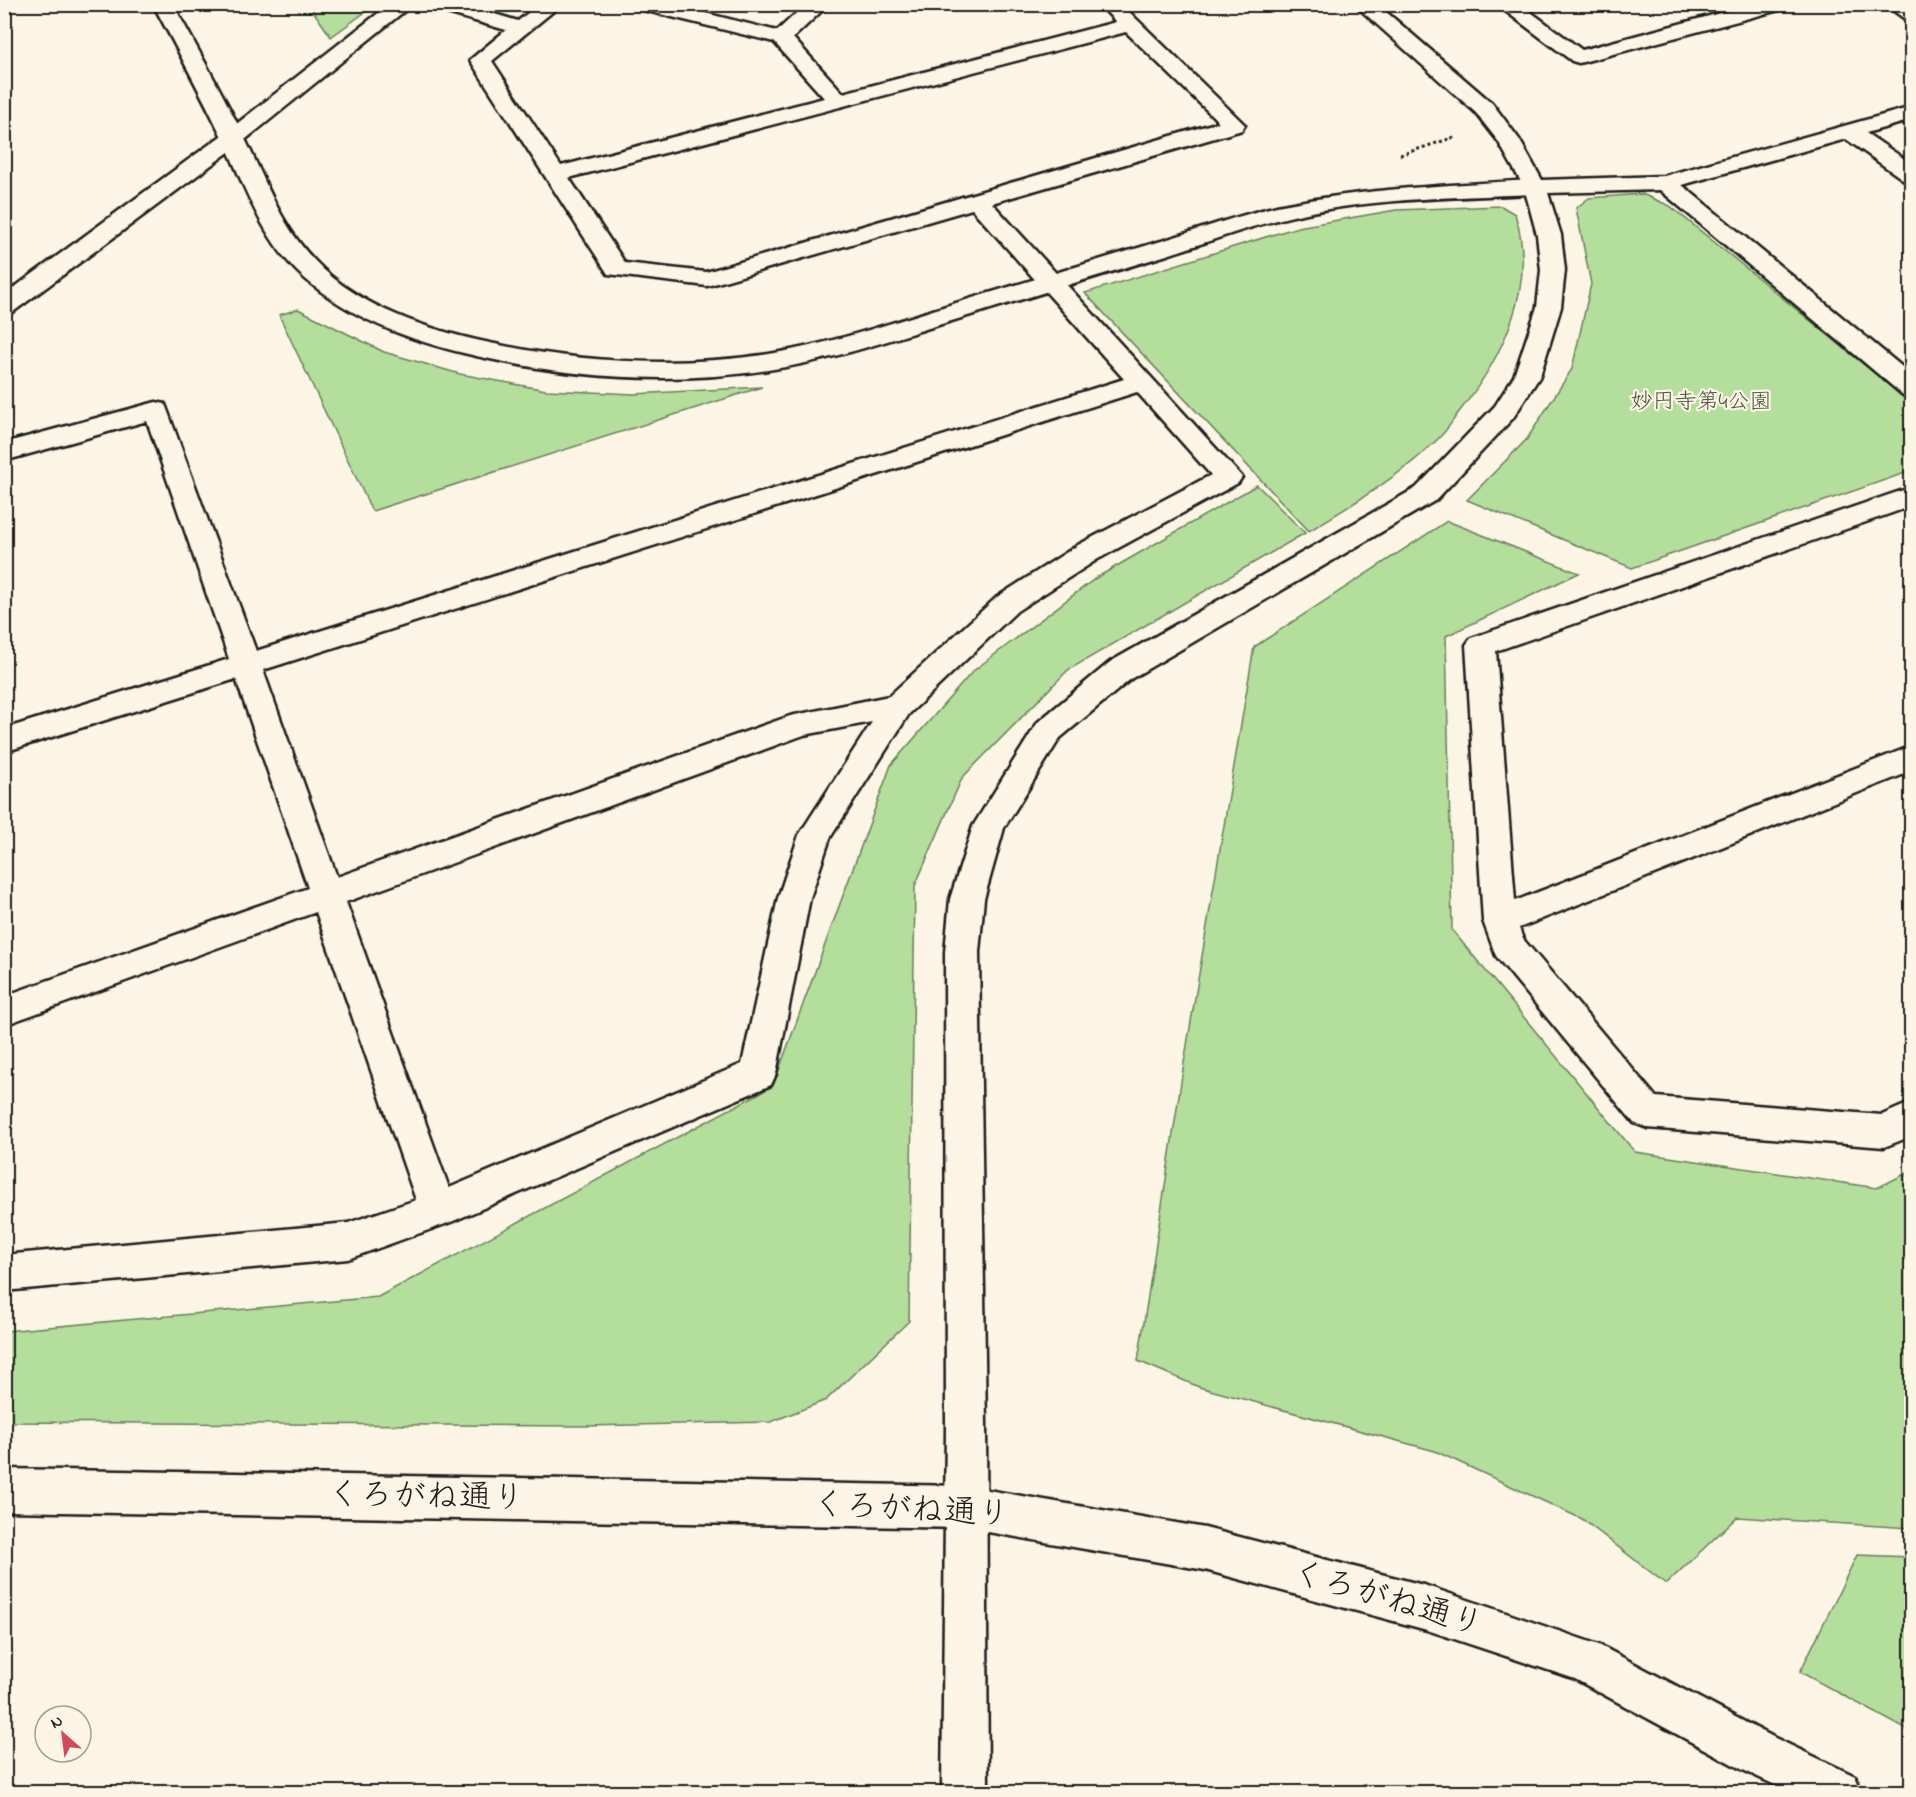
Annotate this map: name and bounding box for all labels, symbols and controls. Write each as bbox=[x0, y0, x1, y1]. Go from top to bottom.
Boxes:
park label: 妙円寺第4公園 bbox=[1630, 387, 1772, 419]
street label: くろがね通り bbox=[327, 1472, 525, 1524]
street label: くろがね通り bbox=[811, 1482, 1011, 1540]
street label: くろがね通り bbox=[1285, 1550, 1489, 1650]
north arrow bbox=[33, 1704, 93, 1764]
text: N bbox=[46, 1709, 67, 1736]

